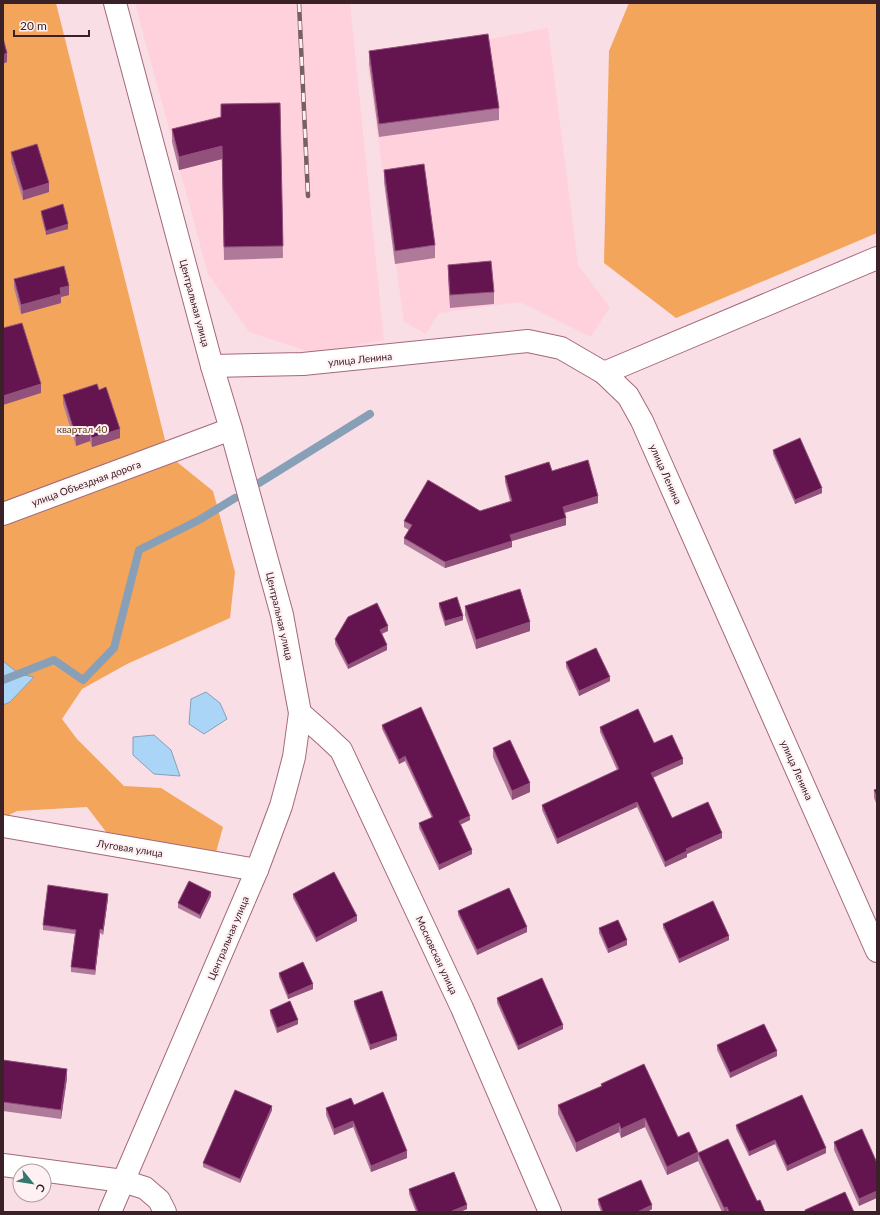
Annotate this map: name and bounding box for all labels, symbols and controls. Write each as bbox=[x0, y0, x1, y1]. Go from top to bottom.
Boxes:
scale bar bbox=[14, 12, 89, 38]
text: 20 m bbox=[20, 18, 47, 33]
street label: Центральная улица bbox=[178, 258, 212, 348]
street label: улица Ленина bbox=[327, 350, 393, 368]
park label: квартал 40 bbox=[57, 423, 107, 435]
street label: улица Ленина bbox=[647, 442, 685, 506]
street label: улица Объездная дорога bbox=[30, 458, 142, 508]
street label: Центральная улица bbox=[264, 571, 296, 661]
street label: улица Ленина bbox=[778, 738, 816, 802]
street label: Луговая улица bbox=[95, 837, 164, 859]
street label: Центральная улица bbox=[205, 894, 251, 982]
street label: Московская улица bbox=[414, 914, 460, 996]
north arrow bbox=[12, 1163, 52, 1203]
text: С bbox=[33, 1182, 49, 1195]

